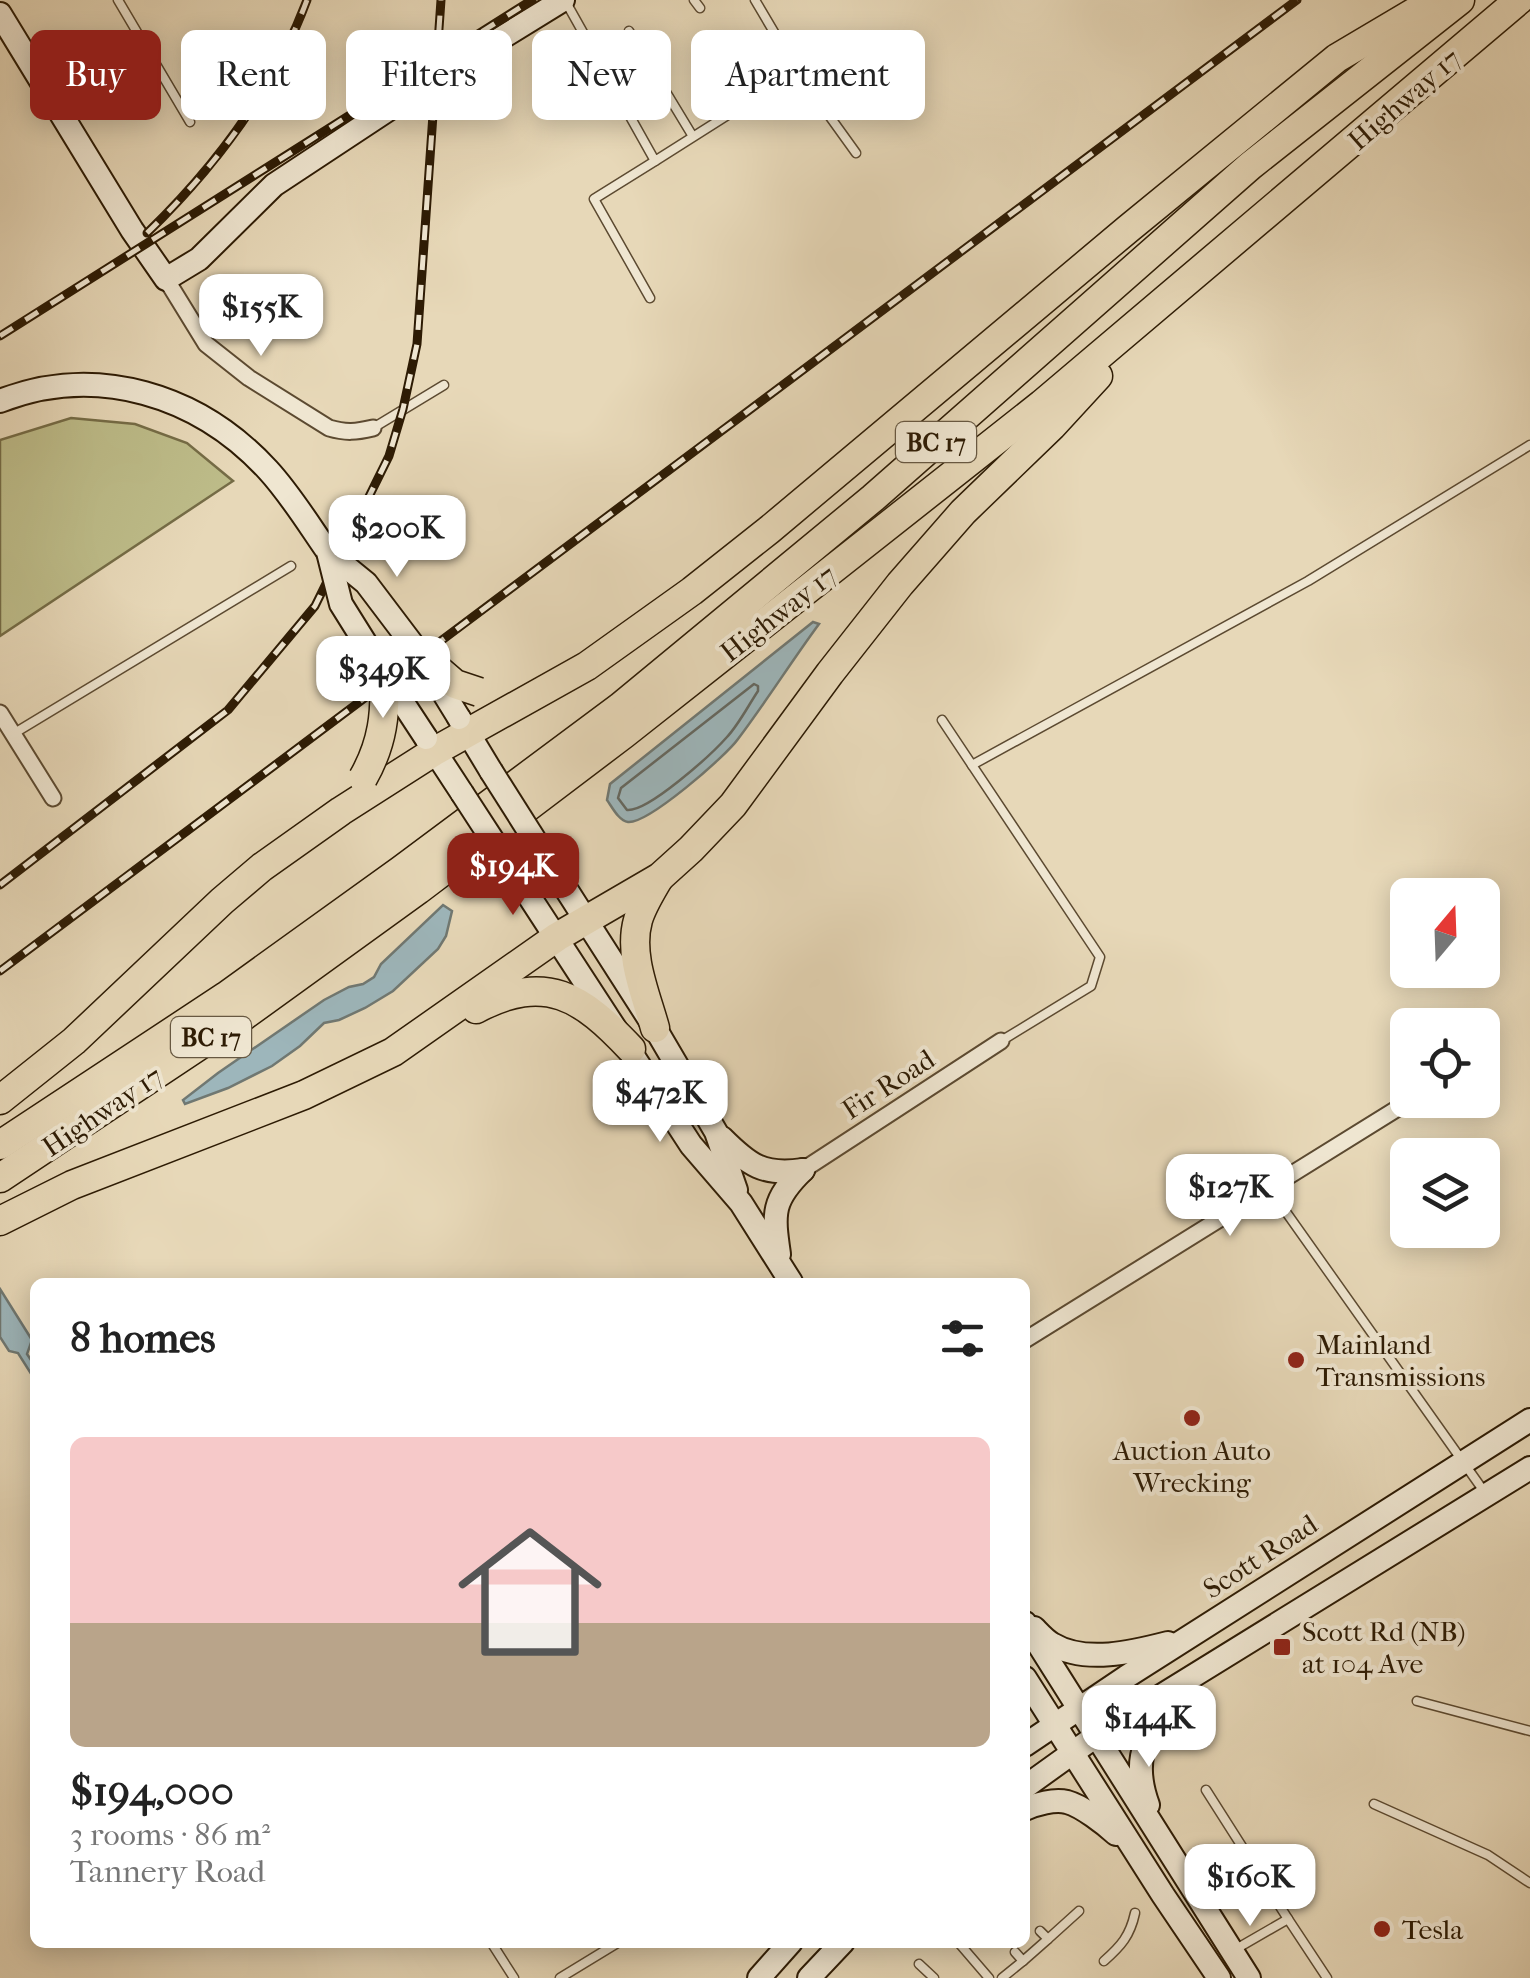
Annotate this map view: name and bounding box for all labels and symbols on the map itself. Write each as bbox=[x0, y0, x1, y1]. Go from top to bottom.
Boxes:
street label: Highway 17 bbox=[1341, 42, 1467, 157]
pin: $155K bbox=[191, 274, 331, 359]
road number: BC 17 bbox=[896, 422, 976, 462]
pin: $200K bbox=[327, 495, 467, 580]
street label: Highway 17 bbox=[714, 558, 843, 669]
pin: $349K bbox=[313, 636, 453, 721]
pin: $194K bbox=[443, 833, 583, 918]
north arrow bbox=[1390, 878, 1500, 988]
road number: BC 17 bbox=[171, 1017, 251, 1057]
street label: Fir Road bbox=[836, 1042, 941, 1126]
street label: Highway 17 bbox=[36, 1059, 169, 1164]
pin: $472K bbox=[590, 1060, 730, 1145]
pin: $127K bbox=[1160, 1154, 1300, 1239]
place label: Mainland Transmissions bbox=[1316, 1328, 1485, 1393]
marker: Mainland Transmissions bbox=[1285, 1349, 1307, 1371]
marker: Auction Auto Wrecking bbox=[1181, 1407, 1203, 1429]
place label: Auction Auto Wrecking bbox=[1112, 1434, 1271, 1499]
street label: Scott Road bbox=[1197, 1507, 1324, 1605]
place label: Scott Rd (NB) at 104 Ave bbox=[1302, 1615, 1465, 1680]
marker: Scott Rd (NB) at 104 Ave bbox=[1271, 1636, 1293, 1658]
pin: $144K bbox=[1079, 1685, 1219, 1770]
pin: $160K bbox=[1180, 1844, 1320, 1929]
place label: Tesla bbox=[1402, 1913, 1464, 1946]
marker: Tesla bbox=[1371, 1918, 1393, 1940]

